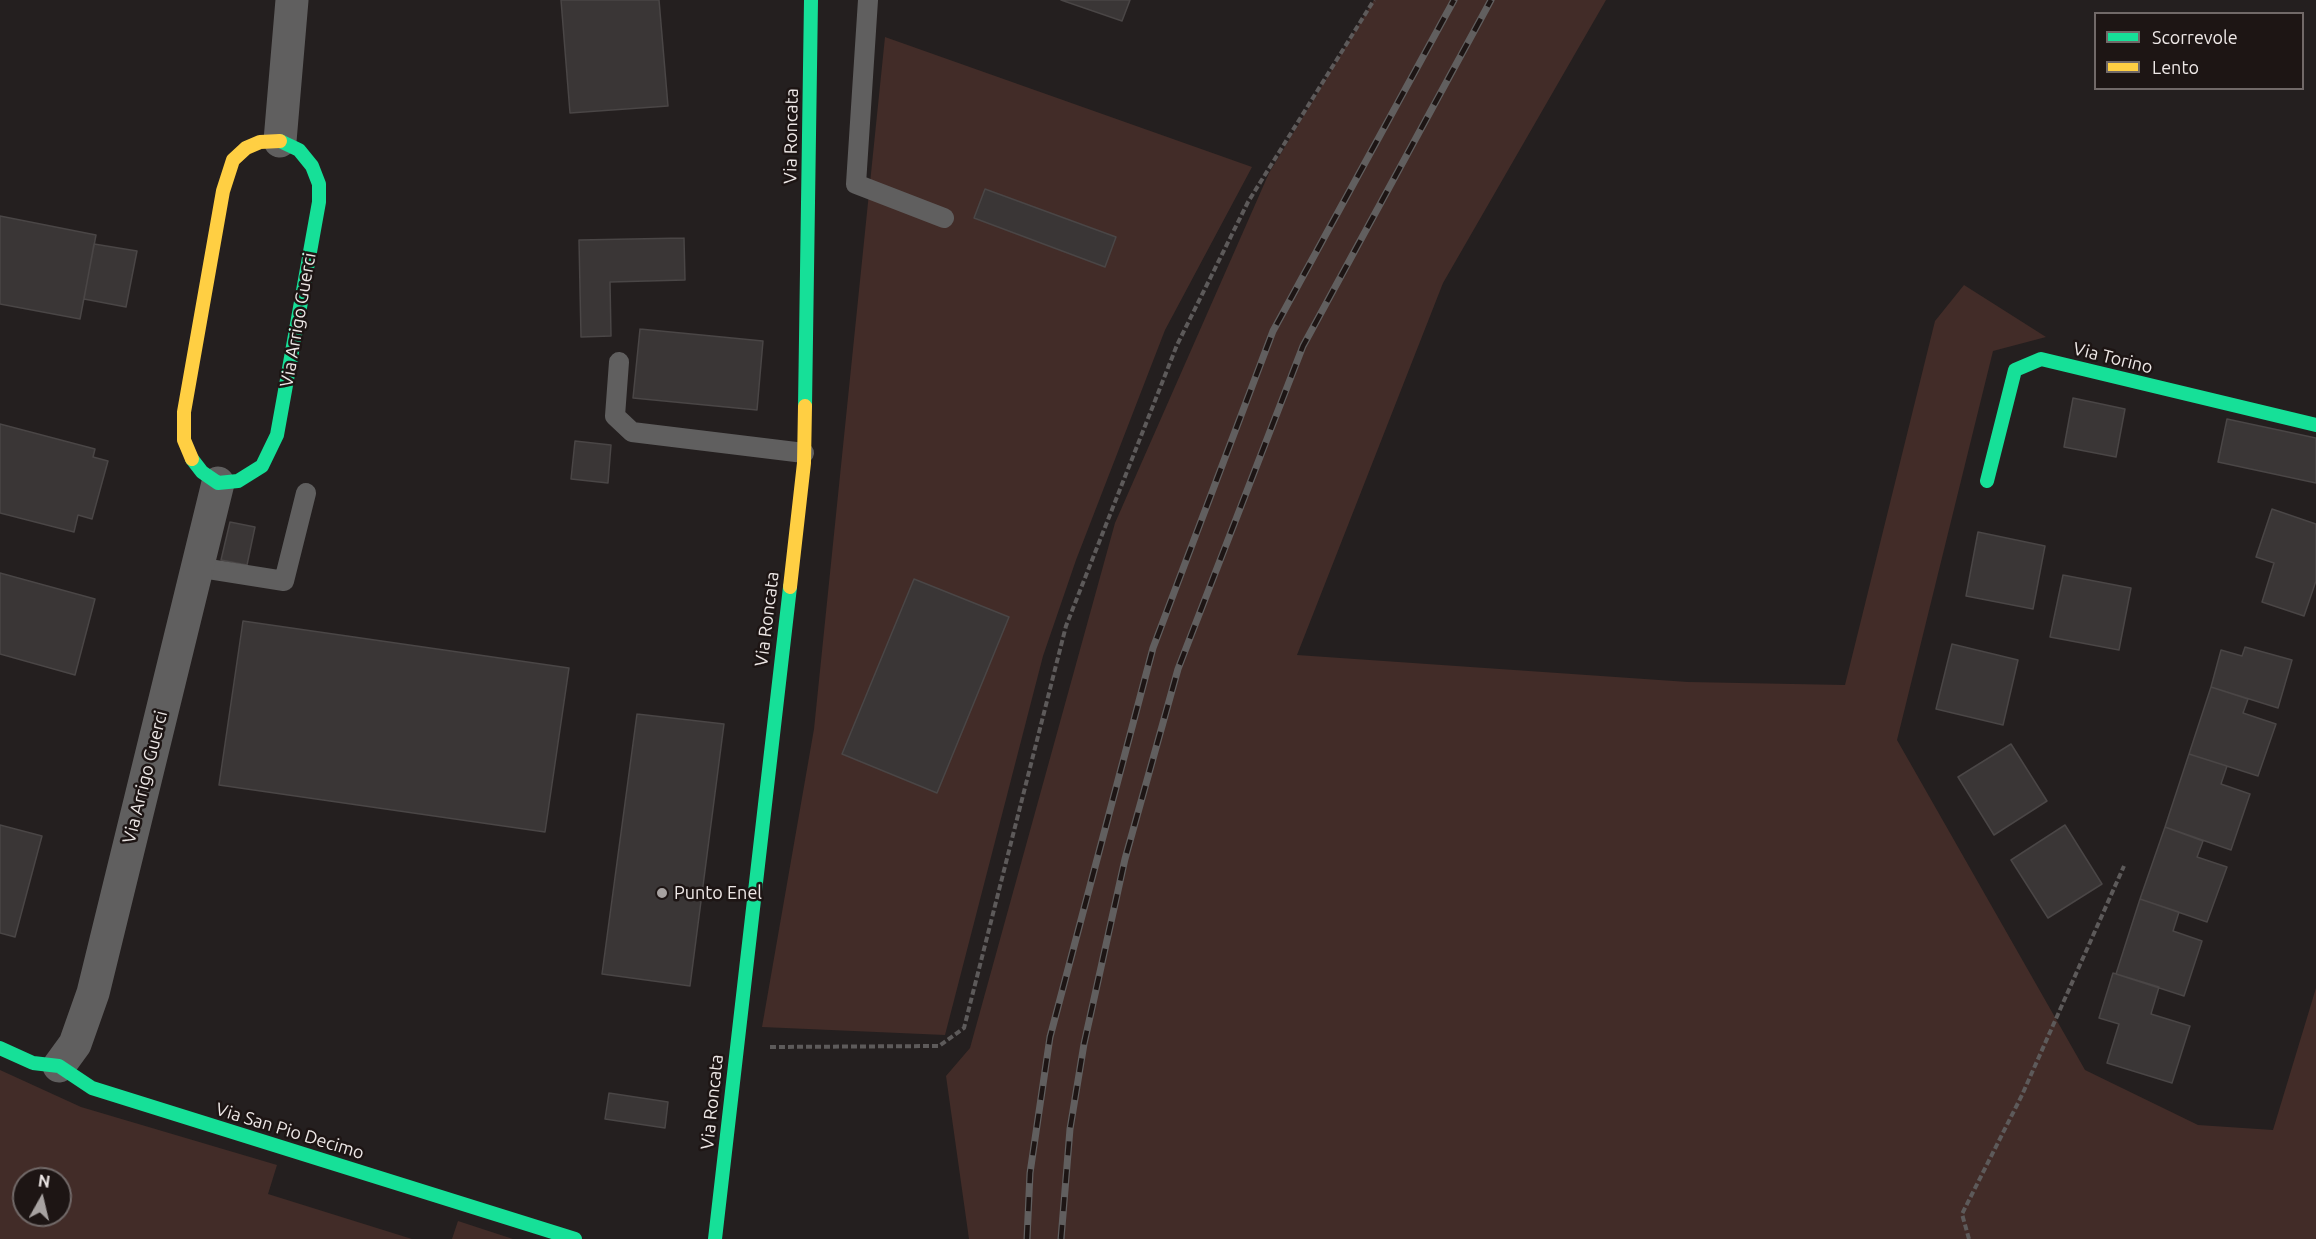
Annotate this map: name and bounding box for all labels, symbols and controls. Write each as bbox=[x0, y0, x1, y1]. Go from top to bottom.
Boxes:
legend bbox=[2094, 12, 2304, 90]
text: Scorrevole bbox=[2152, 27, 2238, 47]
text: Lento bbox=[2152, 57, 2199, 77]
street label: Via Roncata bbox=[779, 88, 803, 184]
street label: Via Arrigo Guerci bbox=[276, 251, 320, 389]
street label: Via Torino bbox=[2071, 338, 2155, 378]
street label: Via Roncata bbox=[750, 570, 784, 668]
street label: Via Arrigo Guerci bbox=[118, 708, 172, 846]
place label: Punto Enel bbox=[674, 882, 762, 904]
marker: Punto Enel bbox=[655, 886, 669, 900]
street label: Via Roncata bbox=[696, 1053, 728, 1151]
street label: Via San Pio Decimo bbox=[213, 1098, 367, 1164]
north arrow bbox=[12, 1167, 72, 1227]
text: N bbox=[37, 1171, 51, 1191]

